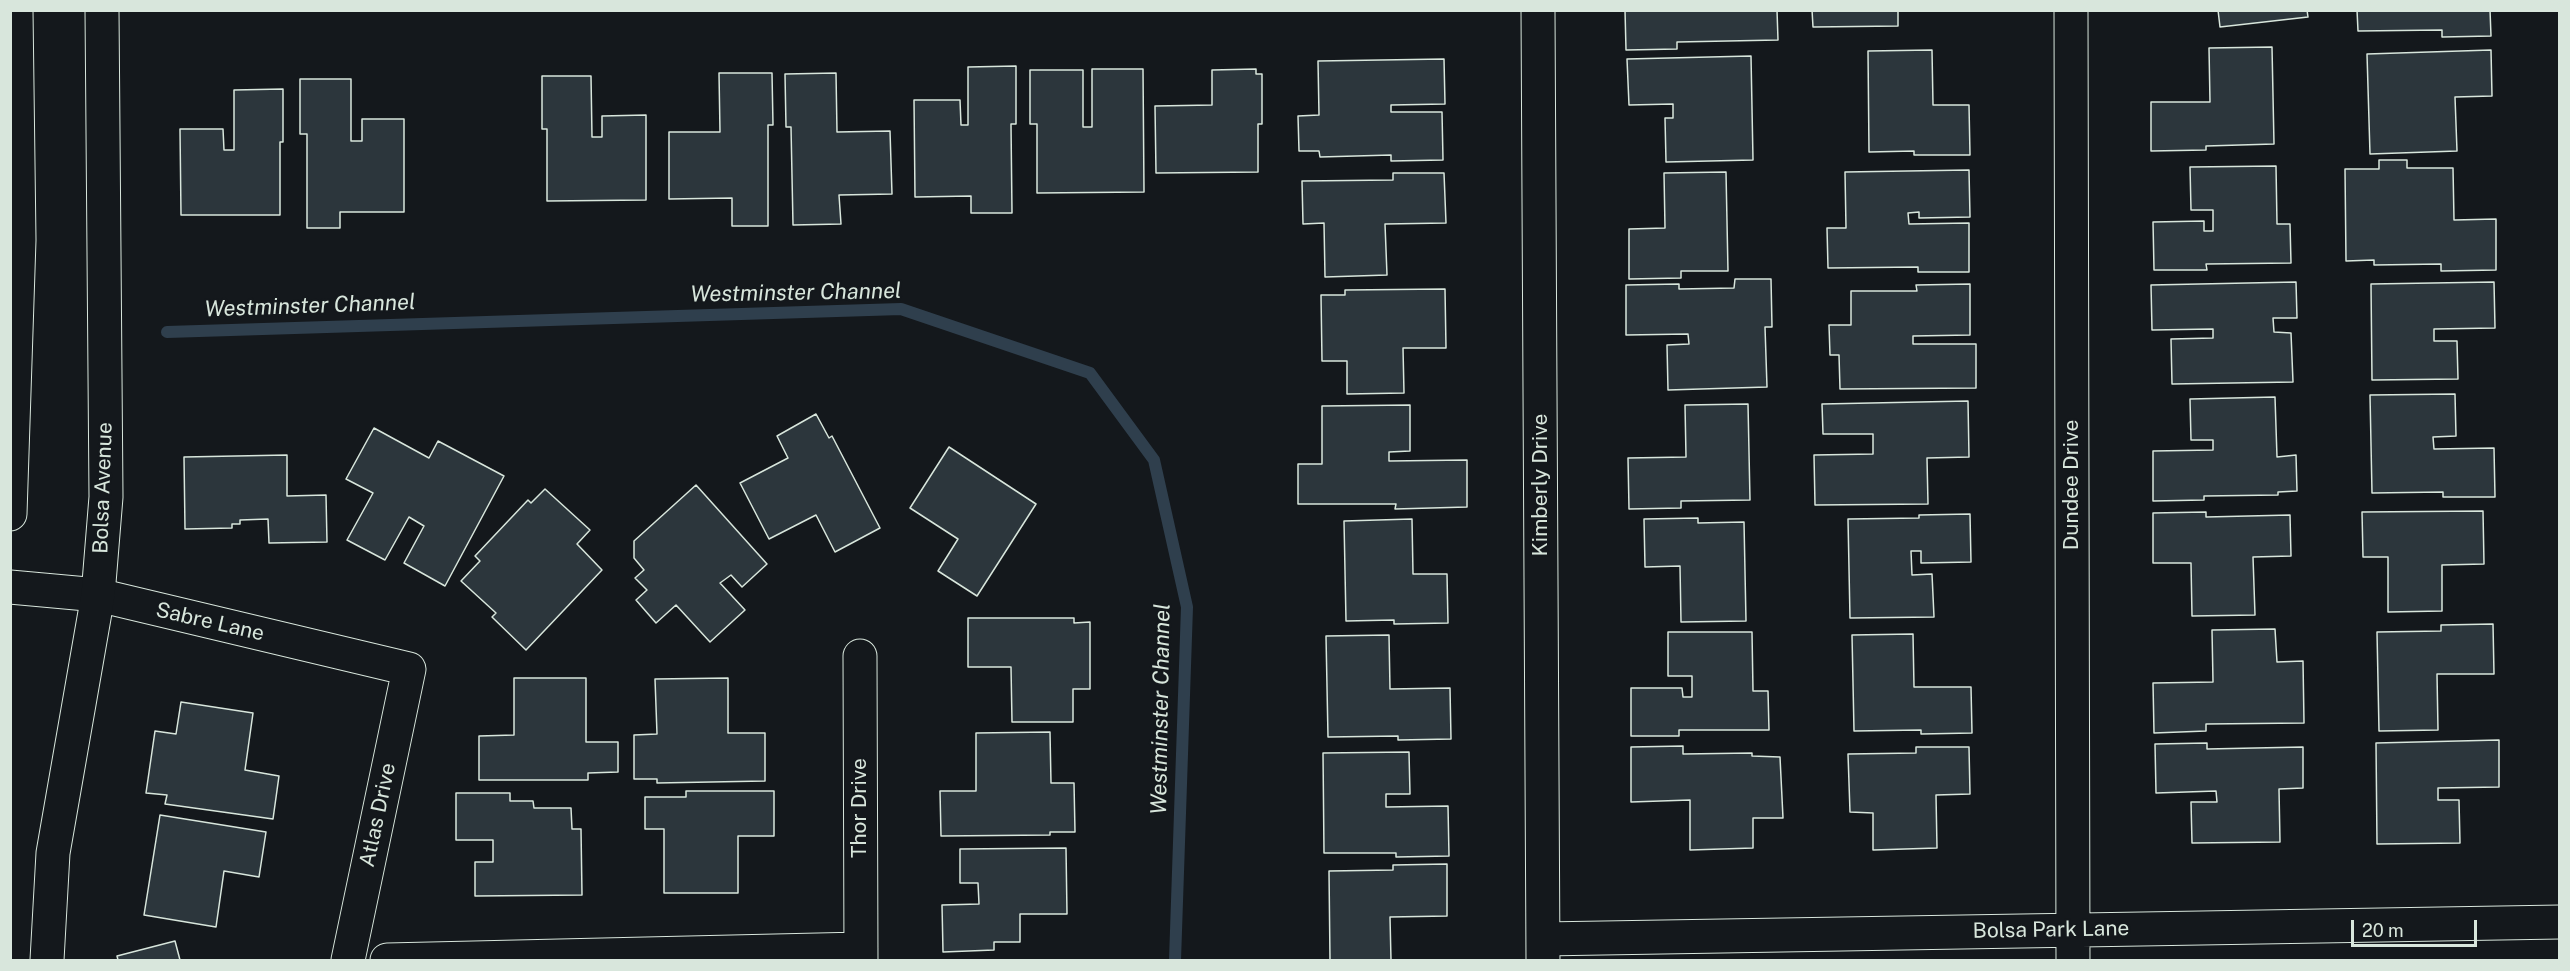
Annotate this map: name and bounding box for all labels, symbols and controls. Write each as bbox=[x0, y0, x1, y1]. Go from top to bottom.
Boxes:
water label: Westminster Channel bbox=[690, 278, 902, 308]
water label: Westminster Channel bbox=[204, 289, 416, 323]
street label: Kimberly Drive bbox=[1528, 414, 1554, 556]
street label: Dundee Drive bbox=[2059, 420, 2085, 550]
street label: Bolsa Avenue bbox=[88, 422, 118, 554]
street label: Sabre Lane bbox=[153, 597, 267, 647]
water label: Westminster Channel bbox=[1146, 603, 1176, 815]
street label: Thor Drive bbox=[847, 758, 873, 858]
street label: Atlas Drive bbox=[355, 761, 401, 869]
scale bar bbox=[2354, 908, 2480, 946]
street label: Bolsa Park Lane bbox=[1972, 916, 2130, 944]
text: 20 m bbox=[2362, 920, 2404, 941]

